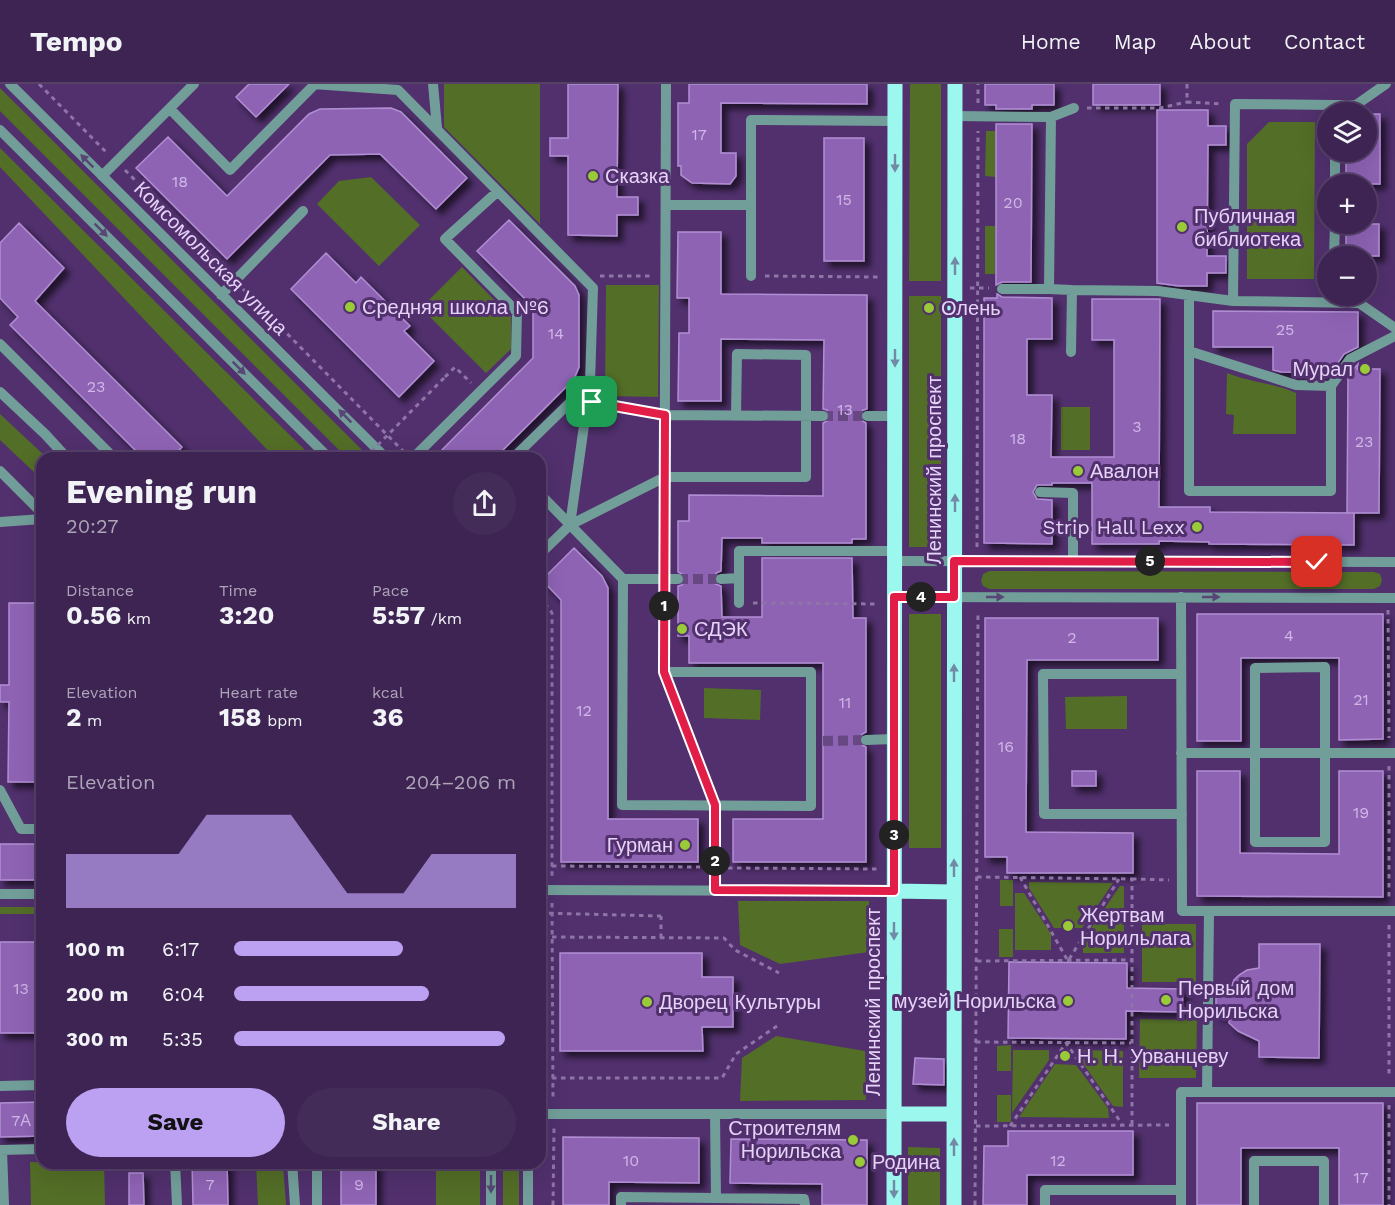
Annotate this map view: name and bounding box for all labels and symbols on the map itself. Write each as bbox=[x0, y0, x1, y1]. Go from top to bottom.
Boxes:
house number: 17 bbox=[691, 125, 707, 144]
one-way arrow bbox=[80, 153, 94, 168]
one-way arrow bbox=[890, 154, 900, 173]
place label: Сказка bbox=[605, 164, 670, 188]
marker: Сказка bbox=[586, 169, 600, 183]
house number: 18 bbox=[172, 172, 188, 191]
street label: Комсомольская улица bbox=[129, 176, 293, 340]
house number: 15 bbox=[836, 190, 852, 209]
house number: 20 bbox=[1003, 193, 1023, 212]
place label: Публичная библиотека bbox=[1194, 204, 1302, 251]
marker: Публичная библиотека bbox=[1175, 220, 1189, 234]
one-way arrow bbox=[94, 223, 108, 238]
one-way arrow bbox=[950, 256, 960, 275]
place label: Средняя школа №6 bbox=[362, 295, 549, 319]
place label: Олень bbox=[941, 296, 1001, 320]
marker: Средняя школа №6 bbox=[343, 300, 357, 314]
marker: Олень bbox=[922, 301, 936, 315]
house number: 25 bbox=[1276, 320, 1294, 339]
house number: 14 bbox=[548, 324, 564, 343]
one-way arrow bbox=[890, 349, 900, 368]
place label: Мурал bbox=[1292, 357, 1353, 381]
one-way arrow bbox=[232, 360, 246, 374]
marker: Мурал bbox=[1358, 362, 1372, 376]
pin bbox=[566, 376, 617, 427]
street label: Ленинский проспект bbox=[922, 376, 946, 564]
house number: 23 bbox=[87, 377, 105, 396]
house number: 13 bbox=[837, 400, 853, 419]
one-way arrow bbox=[338, 410, 352, 424]
house number: 3 bbox=[1132, 417, 1142, 436]
house number: 18 bbox=[1010, 429, 1026, 448]
house number: 23 bbox=[1355, 432, 1373, 451]
place label: Авалон bbox=[1090, 459, 1159, 483]
marker: Авалон bbox=[1071, 464, 1085, 478]
one-way arrow bbox=[950, 493, 960, 512]
place label: Strip Hall Lexx bbox=[1043, 515, 1185, 539]
marker: Strip Hall Lexx bbox=[1190, 520, 1204, 534]
pin bbox=[1291, 536, 1342, 587]
pin: 5 bbox=[1135, 546, 1165, 576]
pin: 4 bbox=[906, 582, 936, 612]
pin: 1 bbox=[649, 591, 679, 621]
one-way arrow bbox=[985, 592, 1004, 602]
one-way arrow bbox=[1201, 592, 1220, 602]
place label: СДЭК bbox=[694, 617, 748, 641]
marker: СДЭК bbox=[675, 622, 689, 636]
house number: 4 bbox=[1284, 626, 1294, 645]
house number: 2 bbox=[1067, 628, 1077, 647]
one-way arrow bbox=[949, 663, 959, 682]
house number: 21 bbox=[1353, 690, 1369, 709]
house number: 11 bbox=[839, 693, 851, 712]
house number: 12 bbox=[576, 701, 592, 720]
house number: 16 bbox=[998, 737, 1014, 756]
house number: 19 bbox=[1353, 803, 1369, 822]
pin: 3 bbox=[879, 820, 909, 850]
place label: Гурман bbox=[607, 833, 673, 857]
marker: Гурман bbox=[678, 838, 692, 852]
pin: 2 bbox=[700, 846, 730, 876]
one-way arrow bbox=[949, 858, 959, 877]
place label: Жертвам Норильлага bbox=[1080, 903, 1192, 950]
street label: Ленинский проспект bbox=[861, 908, 885, 1096]
marker: Жертвам Норильлага bbox=[1061, 919, 1075, 933]
one-way arrow bbox=[889, 922, 899, 941]
place label: Первый дом Норильска bbox=[1178, 976, 1294, 1023]
house number: 13 bbox=[13, 979, 29, 998]
place label: музей Норильска bbox=[894, 989, 1057, 1013]
place label: Дворец Культуры bbox=[659, 990, 821, 1014]
marker: Первый дом Норильска bbox=[1159, 993, 1173, 1007]
marker: музей Норильска bbox=[1061, 994, 1075, 1008]
marker: Дворец Культуры bbox=[640, 995, 654, 1009]
place label: Н. Н. Урванцеву bbox=[1077, 1044, 1228, 1068]
marker: Н. Н. Урванцеву bbox=[1058, 1049, 1072, 1063]
house number: 7А bbox=[11, 1111, 31, 1130]
place label: Строителям Норильска bbox=[728, 1116, 842, 1163]
marker: Строителям Норильска bbox=[846, 1133, 860, 1147]
one-way arrow bbox=[949, 1137, 959, 1156]
place label: Родина bbox=[872, 1150, 941, 1174]
house number: 10 bbox=[623, 1151, 639, 1170]
house number: 12 bbox=[1050, 1151, 1066, 1170]
marker: Родина bbox=[853, 1155, 867, 1169]
house number: 17 bbox=[1353, 1168, 1369, 1187]
one-way arrow bbox=[486, 1174, 496, 1193]
house number: 7 bbox=[206, 1175, 215, 1194]
house number: 9 bbox=[354, 1175, 364, 1194]
one-way arrow bbox=[889, 1180, 899, 1199]

